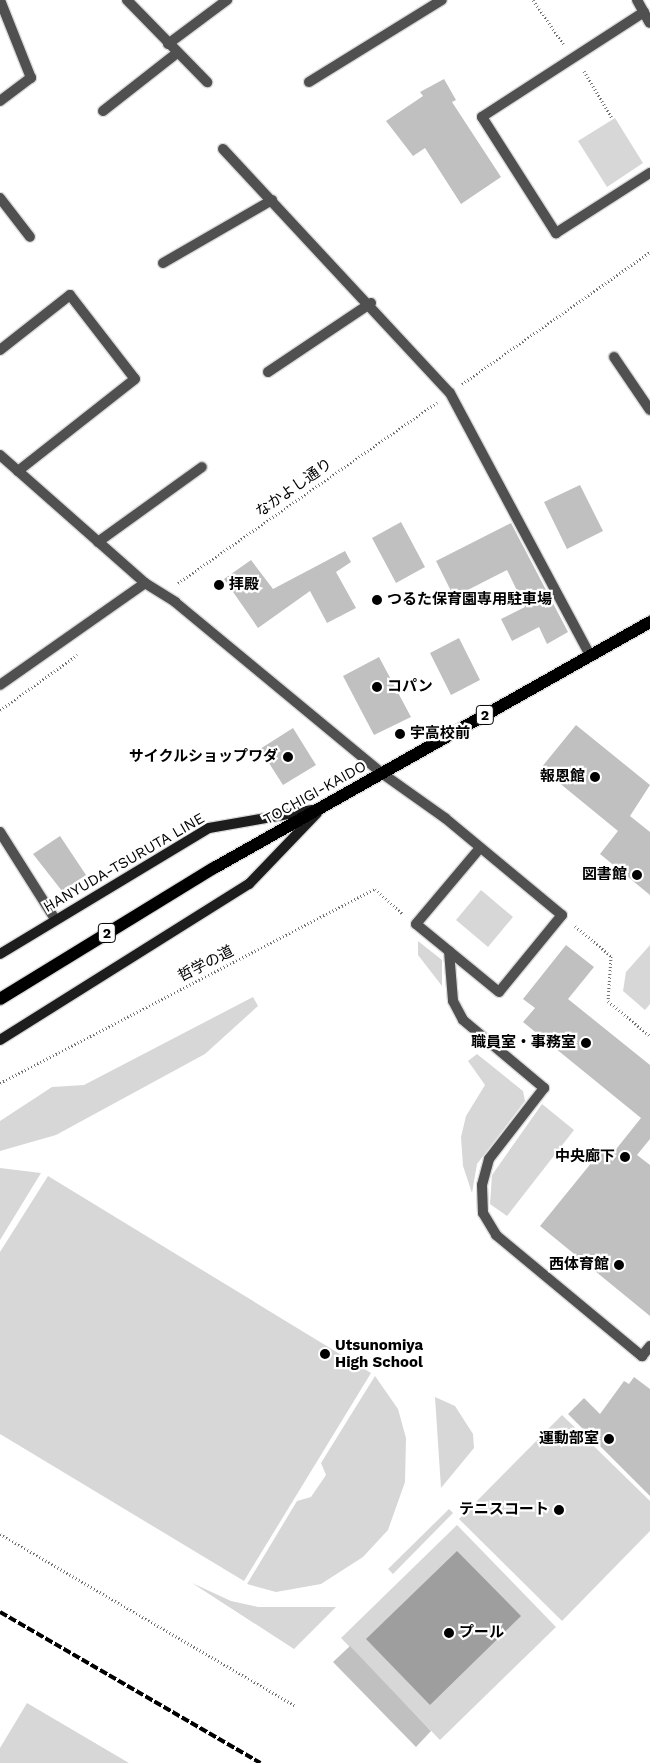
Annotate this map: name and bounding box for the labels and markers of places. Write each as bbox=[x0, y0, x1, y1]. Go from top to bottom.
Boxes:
place label: 拝殿 bbox=[229, 576, 259, 594]
marker: 拝殿 bbox=[213, 579, 225, 591]
place label: つるた保育園専用駐車場 bbox=[387, 591, 552, 609]
marker: つるた保育園専用駐車場 bbox=[371, 594, 383, 606]
place label: コパン bbox=[387, 678, 432, 696]
marker: コパン bbox=[371, 681, 383, 693]
place label: 宇高校前 bbox=[410, 725, 470, 743]
marker: 宇高校前 bbox=[394, 728, 406, 740]
place label: サイクルショップワダ bbox=[128, 748, 278, 766]
marker: サイクルショップワダ bbox=[282, 751, 294, 763]
place label: 報恩館 bbox=[540, 768, 585, 786]
marker: 報恩館 bbox=[589, 771, 601, 783]
place label: 図書館 bbox=[582, 866, 627, 884]
marker: 図書館 bbox=[631, 869, 643, 881]
place label: 職員室・事務室 bbox=[471, 1034, 576, 1052]
marker: 職員室・事務室 bbox=[580, 1037, 592, 1049]
place label: 中央廊下 bbox=[555, 1148, 615, 1166]
marker: 中央廊下 bbox=[619, 1151, 631, 1163]
place label: 西体育館 bbox=[549, 1256, 609, 1274]
marker: 西体育館 bbox=[613, 1259, 625, 1271]
place label: Utsunomiya High School bbox=[335, 1336, 423, 1371]
marker: Utsunomiya High School bbox=[319, 1348, 331, 1360]
place label: 運動部室 bbox=[539, 1430, 599, 1448]
marker: 運動部室 bbox=[603, 1433, 615, 1445]
place label: テニスコート bbox=[459, 1501, 549, 1519]
marker: テニスコート bbox=[553, 1504, 565, 1516]
place label: プール bbox=[459, 1624, 504, 1642]
marker: プール bbox=[443, 1627, 455, 1639]

